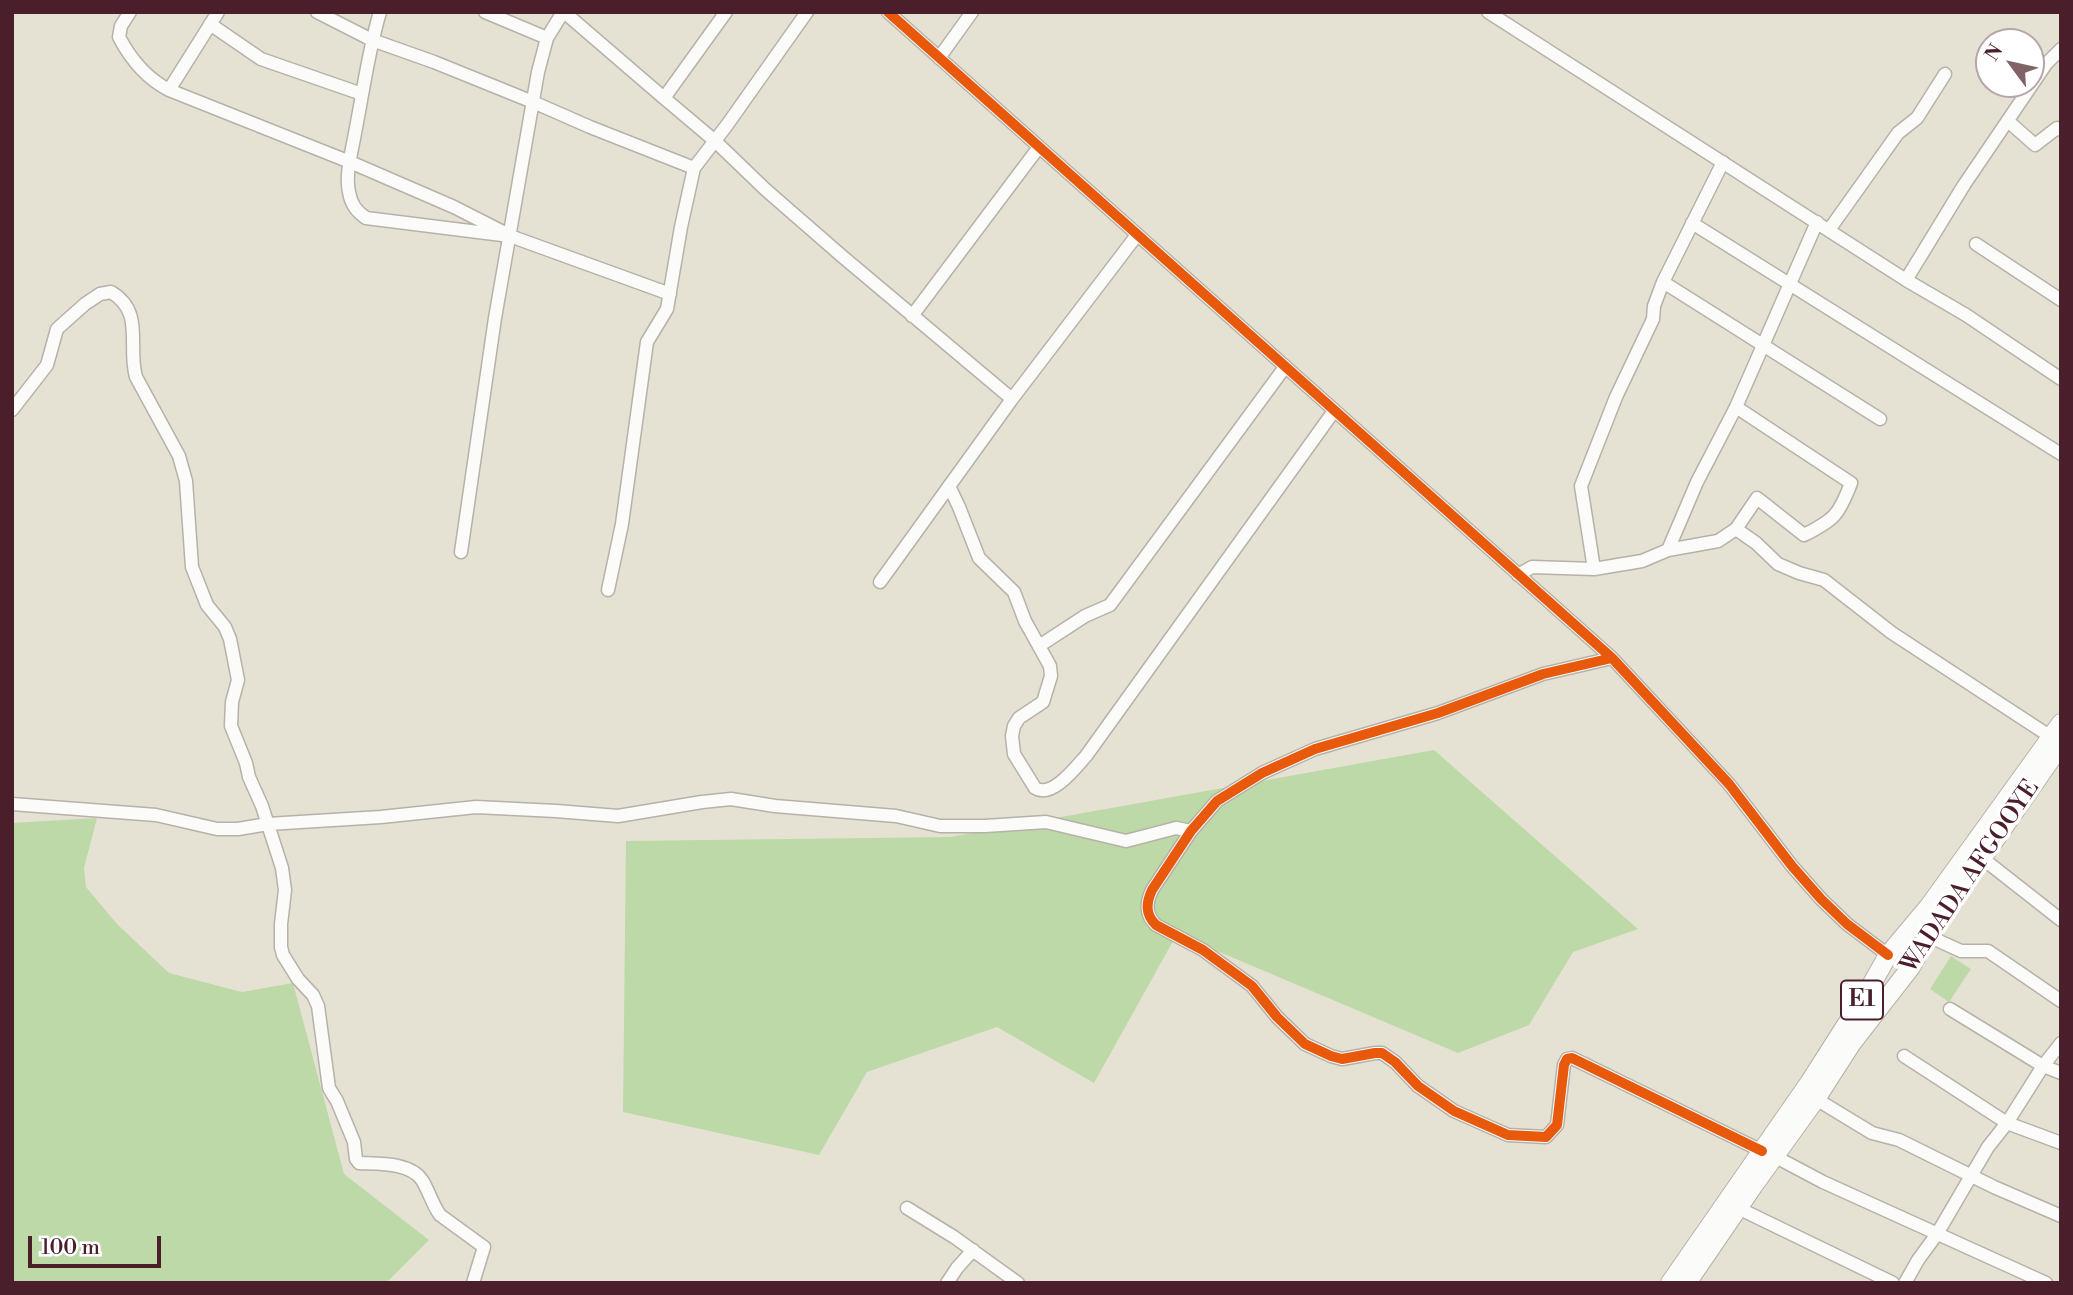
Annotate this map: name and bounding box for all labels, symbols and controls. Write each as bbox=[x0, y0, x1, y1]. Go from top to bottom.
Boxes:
north arrow bbox=[1975, 28, 2045, 98]
text: N bbox=[1980, 40, 2008, 65]
street label: WADADA AFGOOYE bbox=[1896, 775, 2046, 979]
road number: E1 bbox=[1841, 981, 1883, 1020]
scale bar bbox=[32, 1222, 164, 1266]
text: 100 m bbox=[41, 1235, 100, 1261]

